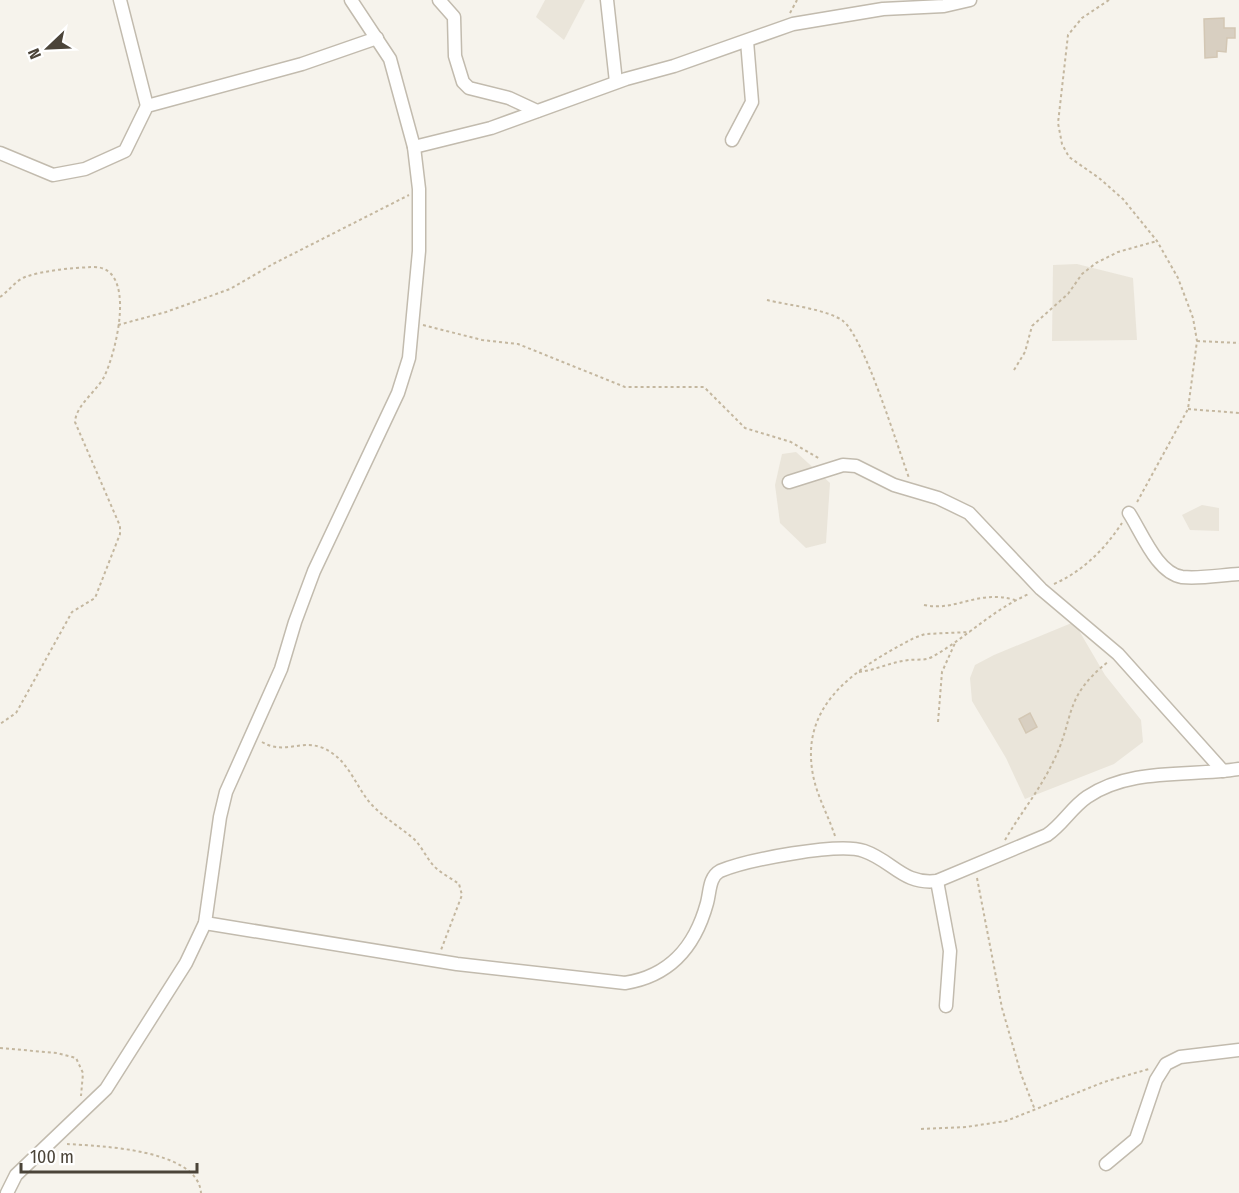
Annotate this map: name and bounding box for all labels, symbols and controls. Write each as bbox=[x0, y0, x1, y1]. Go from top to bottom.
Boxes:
north arrow bbox=[18, 18, 78, 78]
text: N bbox=[24, 46, 45, 62]
scale bar bbox=[21, 1136, 196, 1174]
text: 100 m bbox=[30, 1146, 74, 1168]

